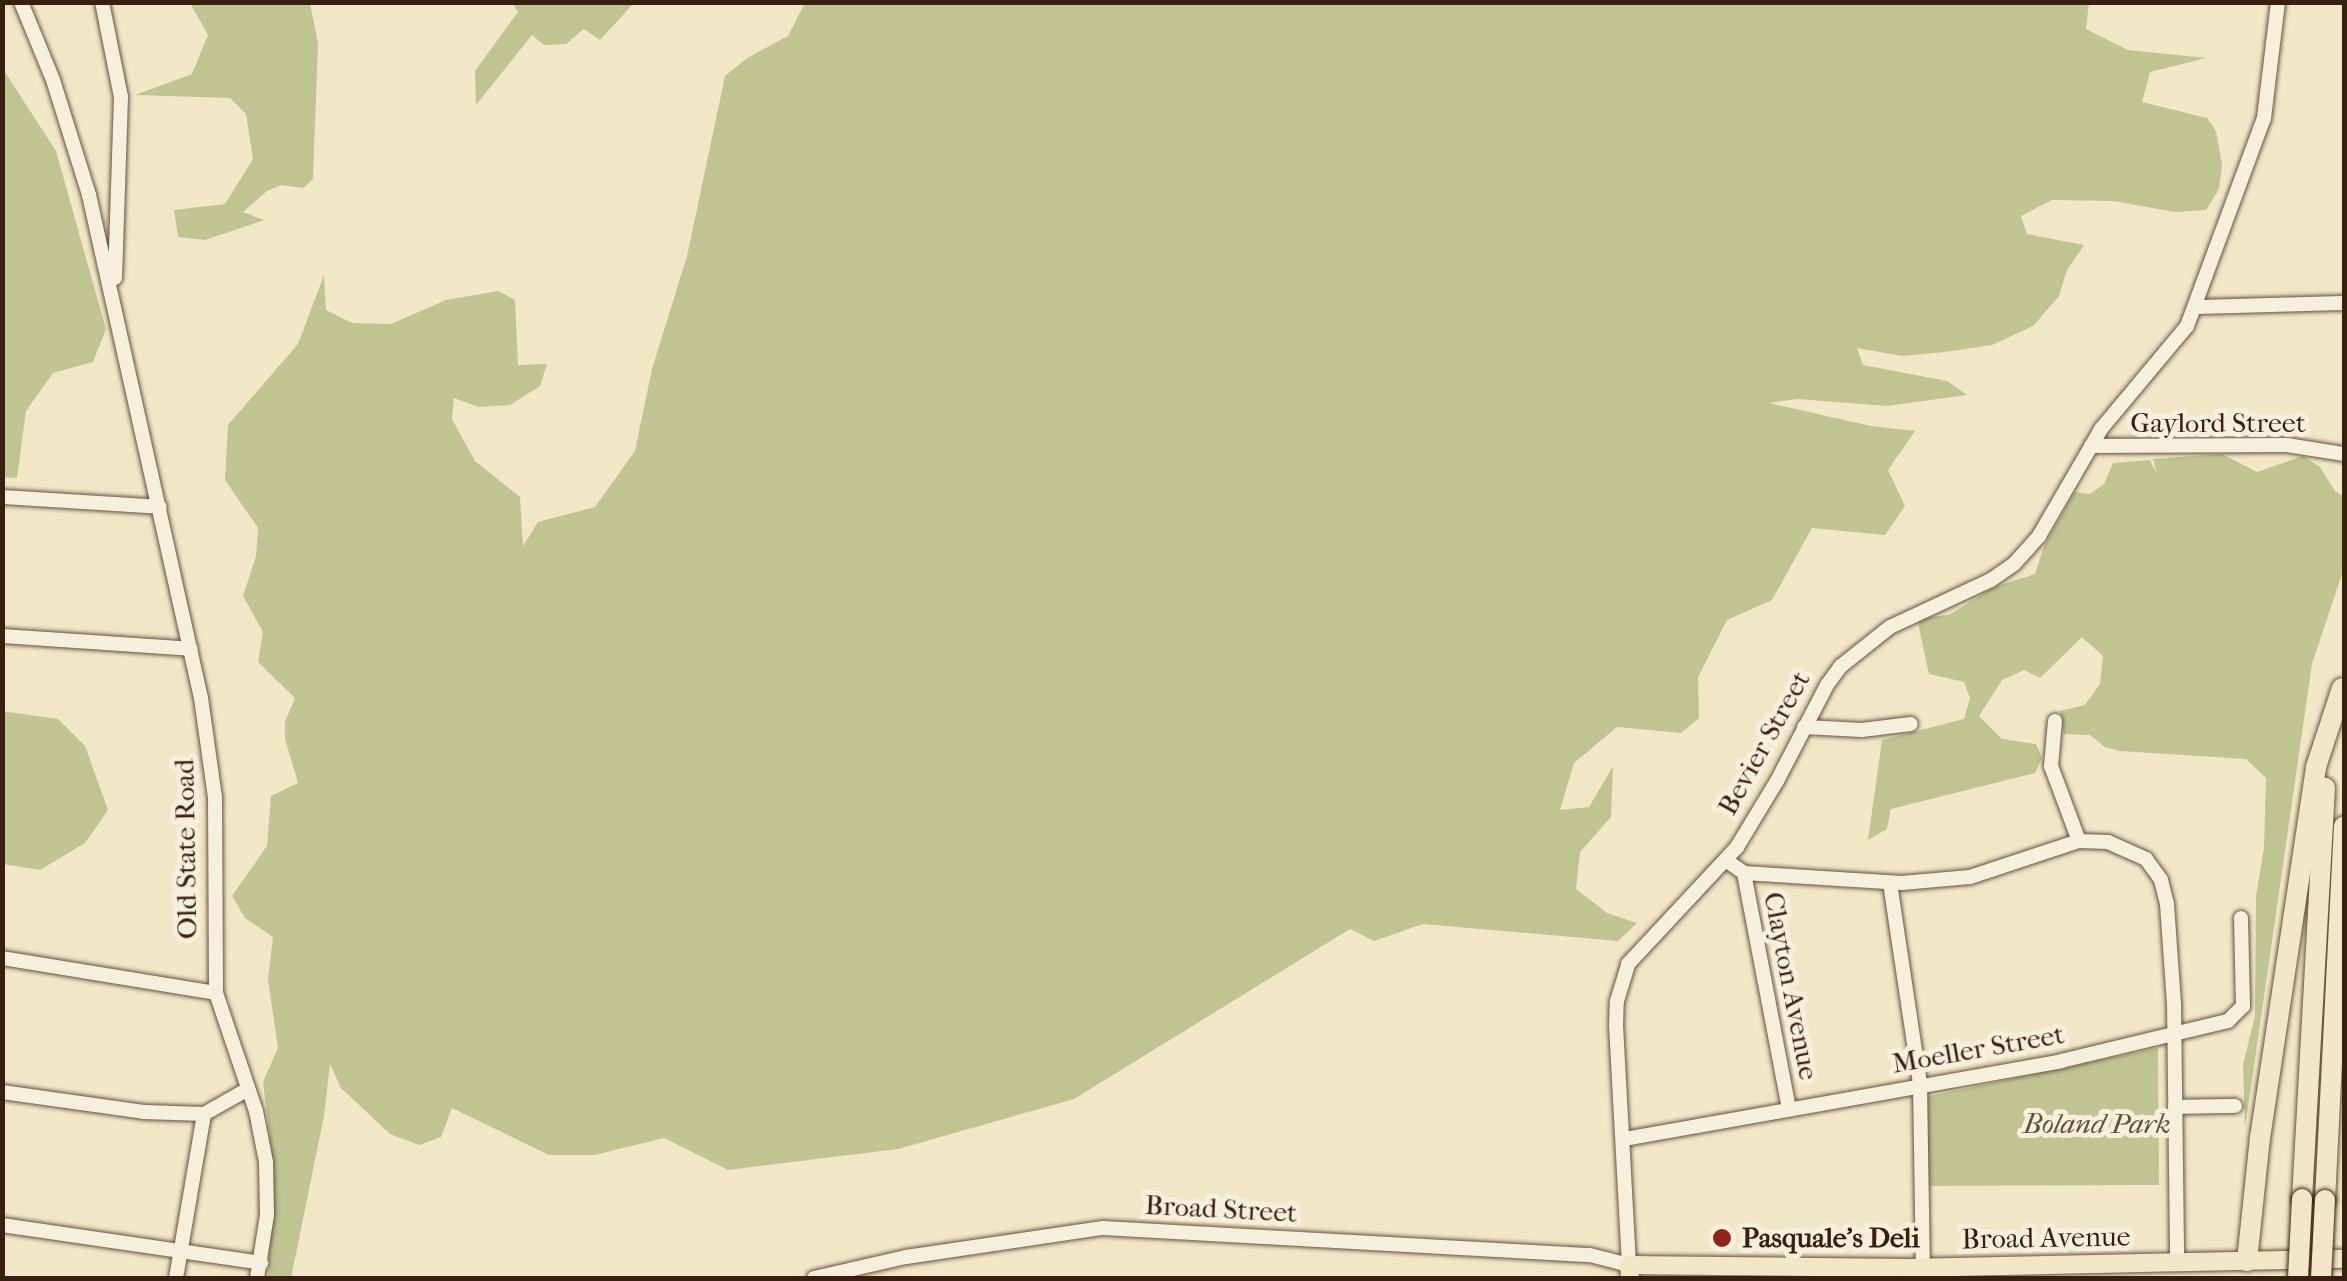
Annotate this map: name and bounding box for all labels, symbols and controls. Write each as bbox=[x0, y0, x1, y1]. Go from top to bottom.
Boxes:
street label: Gaylord Street bbox=[2130, 406, 2306, 440]
street label: Bevier Street bbox=[1711, 665, 1817, 821]
street label: Old State Road bbox=[168, 758, 204, 940]
street label: Clayton Avenue bbox=[1756, 889, 1826, 1083]
street label: Moeller Street bbox=[1889, 1017, 2067, 1081]
park label: Boland Park bbox=[2023, 1107, 2171, 1141]
street label: Broad Street bbox=[1144, 1188, 1298, 1230]
street label: Broad Avenue bbox=[1961, 1220, 2131, 1256]
place label: Pasquale's Deli bbox=[1742, 1221, 1920, 1255]
marker: Pasquale's Deli bbox=[1711, 1227, 1733, 1249]

